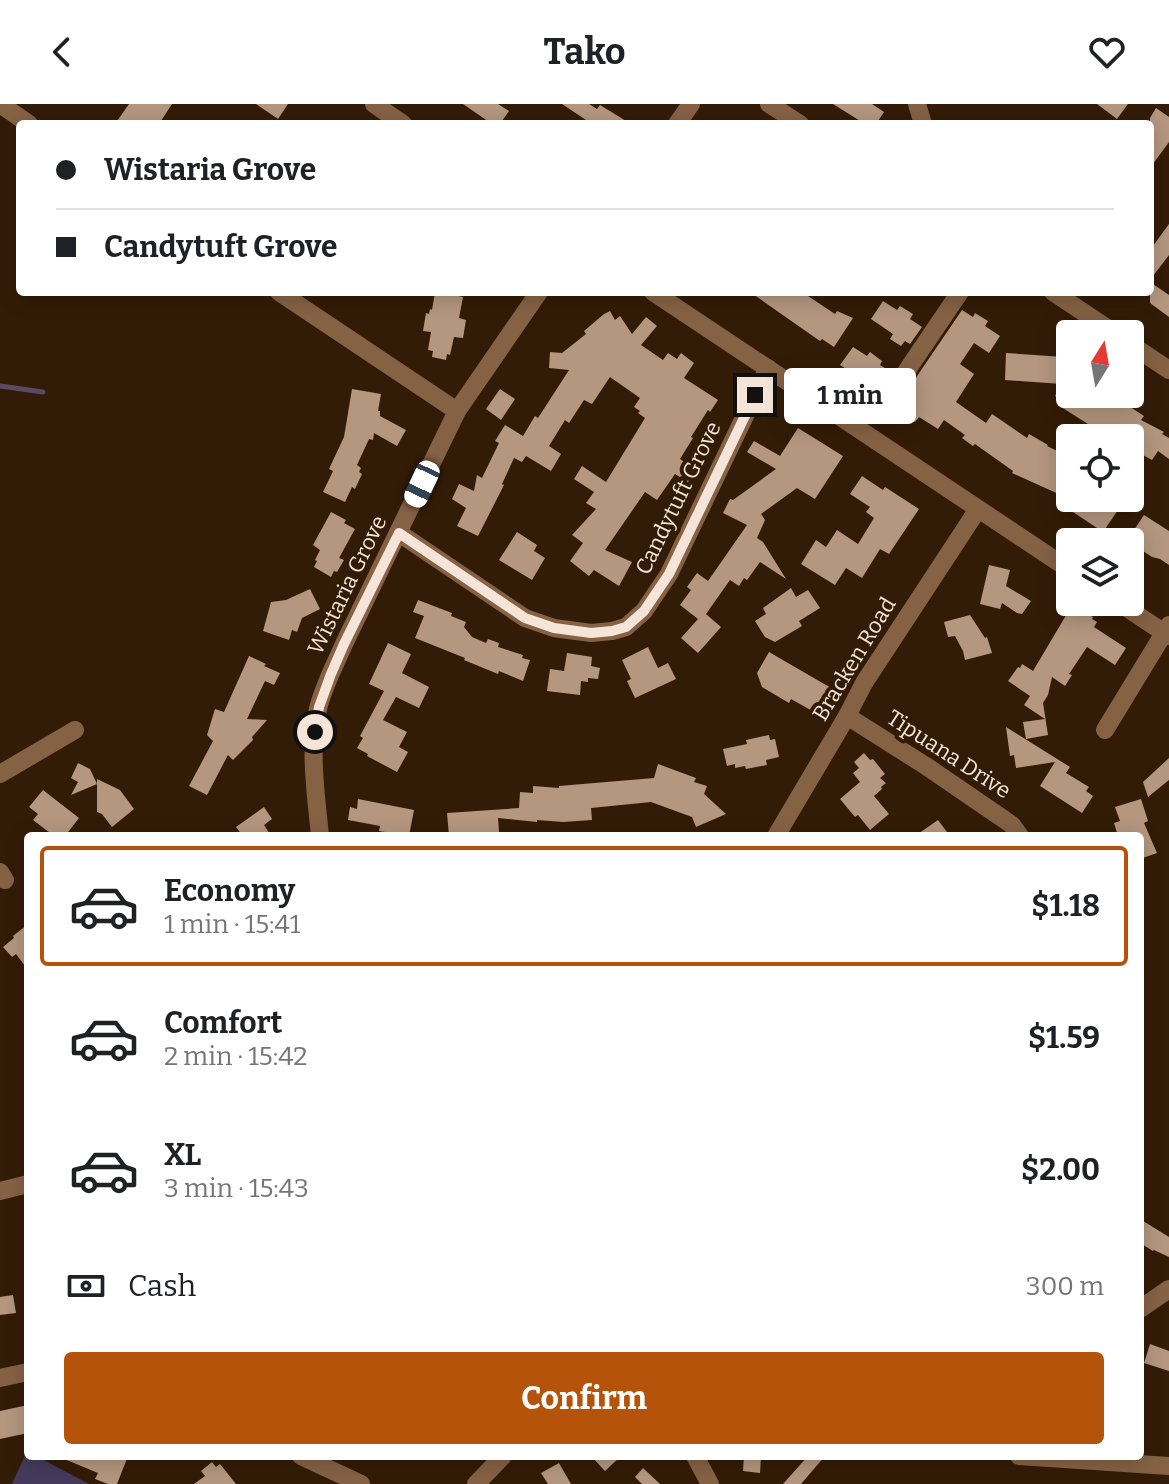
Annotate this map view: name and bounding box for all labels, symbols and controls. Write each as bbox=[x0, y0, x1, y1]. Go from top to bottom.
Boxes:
icon: back bbox=[40, 30, 84, 74]
text: Tako bbox=[544, 30, 625, 74]
icon: heart bbox=[1085, 30, 1129, 74]
text: Wistaria Grove bbox=[104, 152, 316, 188]
text: Candytuft Grove bbox=[104, 229, 338, 265]
north arrow bbox=[1056, 320, 1144, 408]
map controls bbox=[1056, 320, 1144, 616]
callout: 1 min bbox=[783, 367, 915, 423]
route end bbox=[737, 377, 773, 413]
text: 1 min bbox=[817, 380, 883, 411]
street label: Candytuft Grove bbox=[629, 417, 727, 579]
button: locate bbox=[1056, 424, 1144, 512]
car bbox=[401, 457, 443, 511]
street label: Wistaria Grove bbox=[302, 511, 392, 659]
button: layers bbox=[1056, 528, 1144, 616]
street label: Bracken Road bbox=[807, 592, 901, 726]
street label: Tipuana Drive bbox=[882, 704, 1016, 804]
route start bbox=[297, 714, 333, 750]
icon: car bbox=[68, 870, 140, 942]
text: Economy bbox=[164, 873, 295, 909]
text: $1.18 bbox=[1031, 888, 1100, 924]
text: 1 min · 15:41 bbox=[164, 909, 300, 940]
icon: car bbox=[68, 1002, 140, 1074]
text: Comfort bbox=[164, 1005, 282, 1041]
text: $1.59 bbox=[1028, 1020, 1100, 1056]
text: 2 min · 15:42 bbox=[164, 1041, 308, 1072]
icon: car bbox=[68, 1134, 140, 1206]
text: XL bbox=[164, 1137, 201, 1173]
text: $2.00 bbox=[1021, 1152, 1100, 1188]
text: 3 min · 15:43 bbox=[164, 1173, 309, 1204]
icon: cash bbox=[64, 1264, 108, 1308]
text: Cash bbox=[128, 1268, 196, 1304]
text: 300 m bbox=[1026, 1271, 1104, 1302]
button: Confirm bbox=[64, 1352, 1104, 1444]

